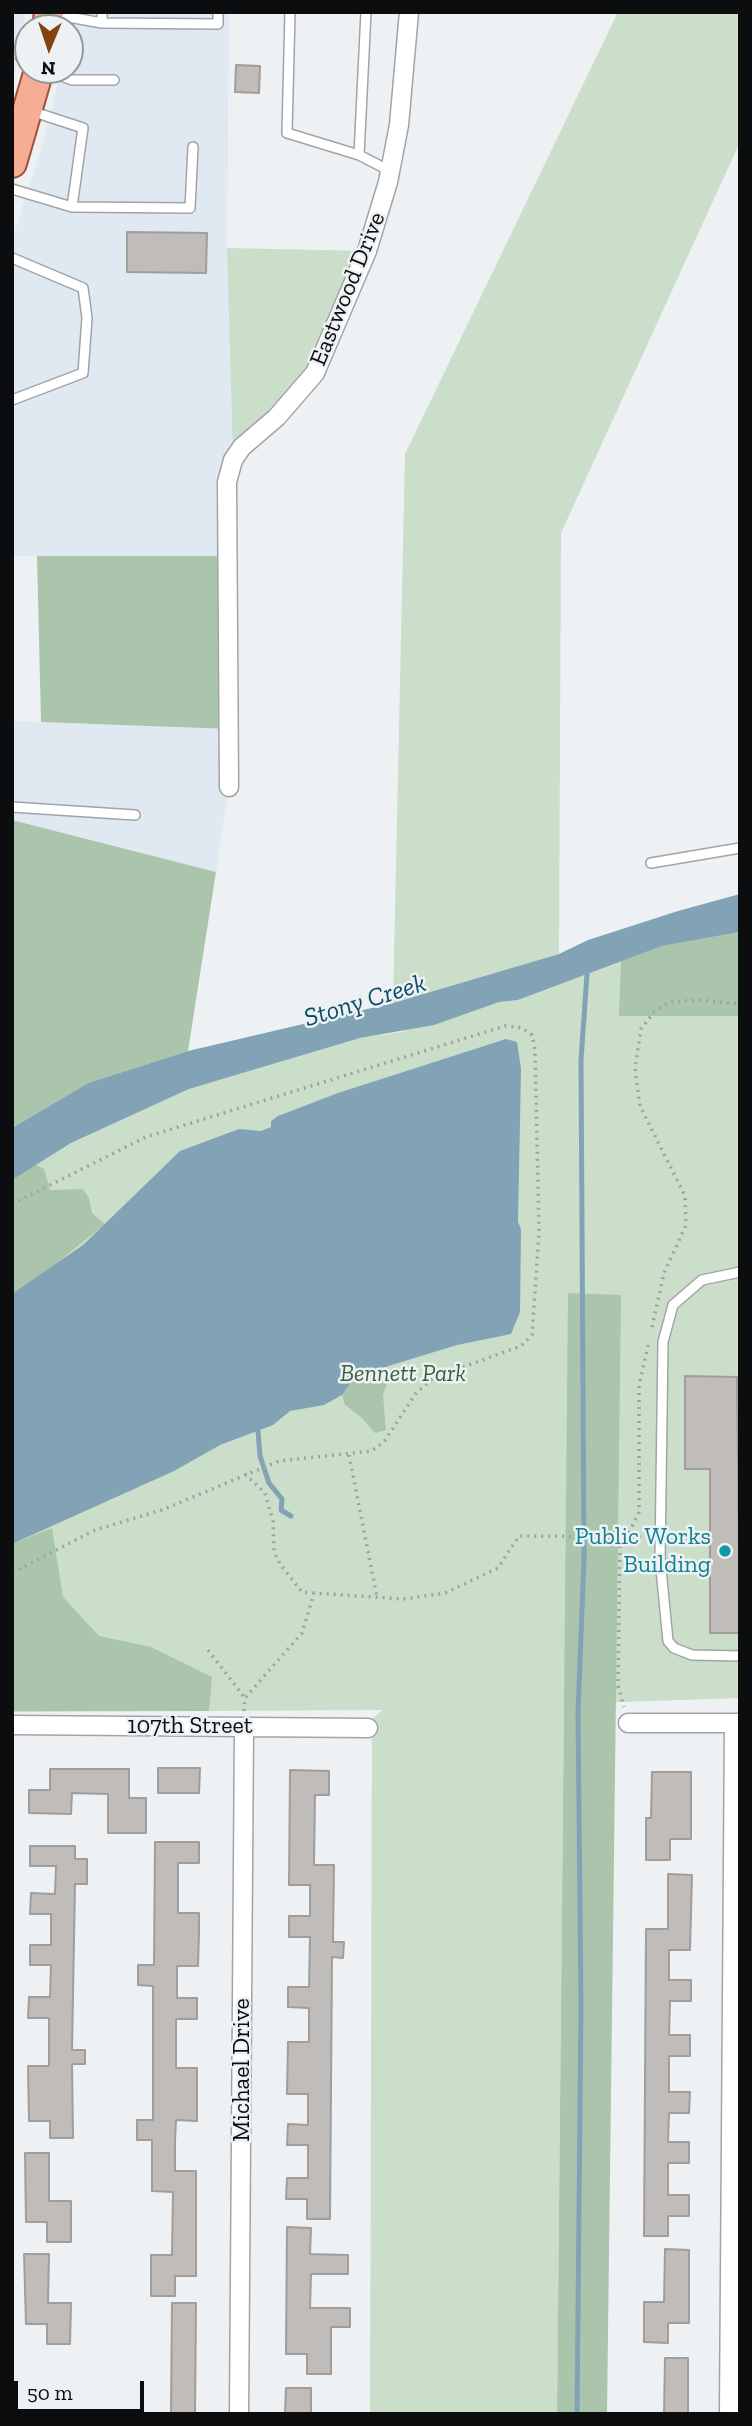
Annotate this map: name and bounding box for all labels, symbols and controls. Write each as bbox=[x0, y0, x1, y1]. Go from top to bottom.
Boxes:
north arrow bbox=[14, 14, 84, 84]
text: N bbox=[41, 57, 56, 80]
street label: Eastwood Drive bbox=[304, 208, 392, 370]
water label: Stony Creek bbox=[300, 968, 430, 1034]
park label: Bennett Park bbox=[340, 1360, 466, 1388]
place label: Public Works Building bbox=[575, 1523, 711, 1579]
marker: Public Works Building bbox=[717, 1543, 733, 1559]
street label: 107th Street bbox=[127, 1712, 253, 1740]
street label: Michael Drive bbox=[228, 1998, 256, 2142]
scale bar bbox=[18, 2366, 147, 2410]
text: 50 m bbox=[27, 2380, 73, 2405]

